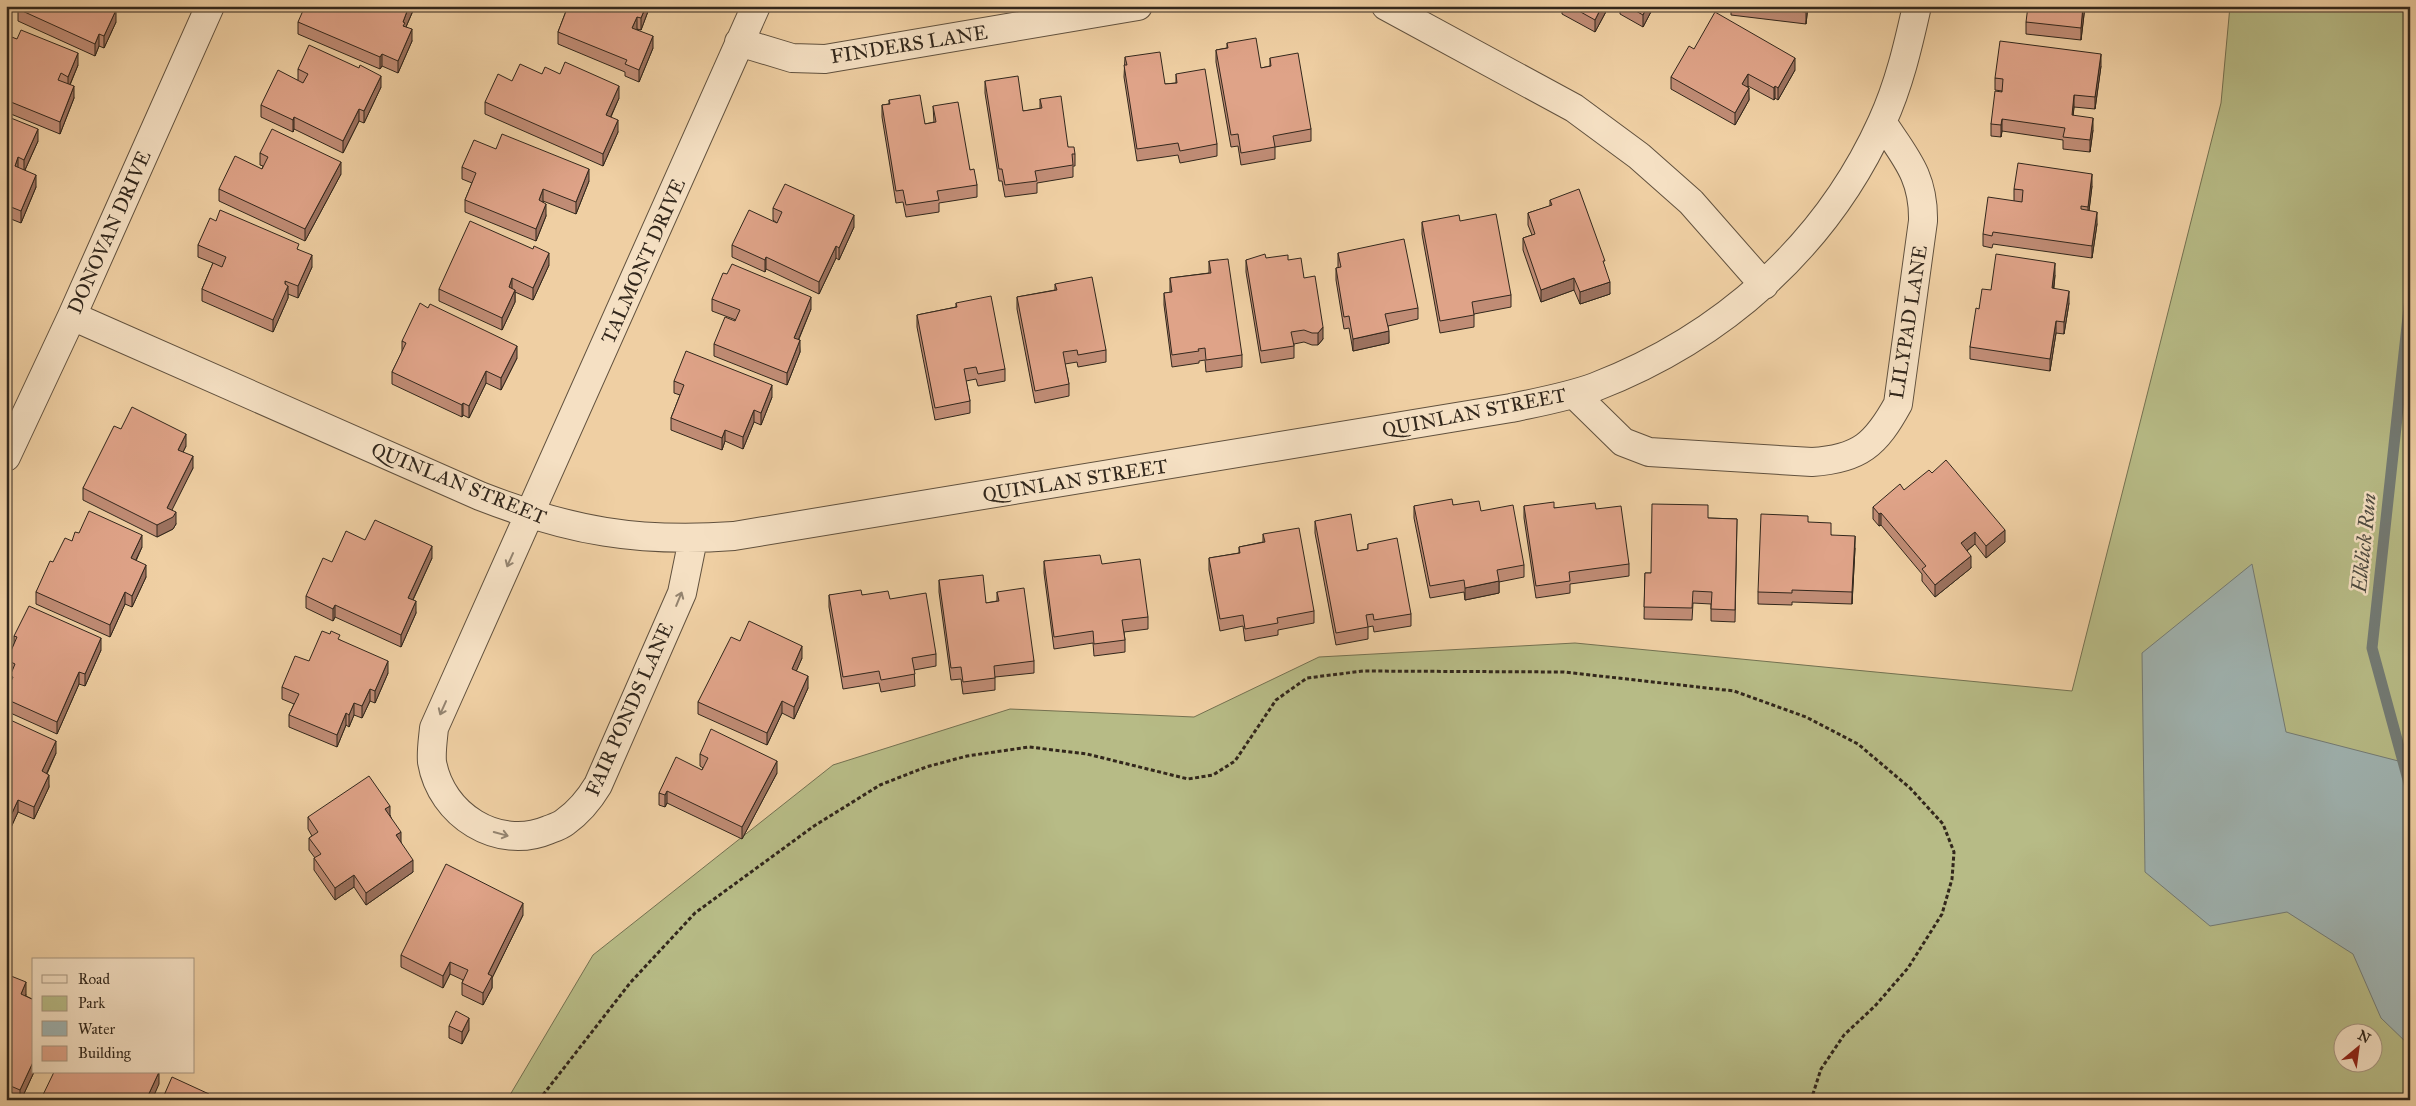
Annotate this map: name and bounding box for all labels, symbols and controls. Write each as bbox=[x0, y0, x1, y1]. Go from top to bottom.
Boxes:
street label: FINDERS LANE bbox=[829, 20, 989, 68]
street label: DONOVAN DRIVE bbox=[62, 147, 156, 317]
street label: TALMONT DRIVE bbox=[596, 175, 690, 347]
street label: LILYPAD LANE bbox=[1884, 243, 1932, 401]
street label: QUINLAN STREET bbox=[1380, 382, 1568, 442]
street label: QUINLAN STREET bbox=[368, 437, 550, 529]
street label: QUINLAN STREET bbox=[981, 453, 1170, 506]
water label: Elklick Run bbox=[2346, 492, 2382, 595]
one-way arrow bbox=[504, 552, 514, 567]
one-way arrow bbox=[675, 592, 684, 607]
street label: FAIR PONDS LANE bbox=[580, 618, 678, 800]
one-way arrow bbox=[438, 700, 448, 715]
one-way arrow bbox=[493, 830, 509, 839]
legend bbox=[32, 958, 195, 1074]
text: Road bbox=[78, 970, 110, 988]
text: Park bbox=[78, 994, 105, 1012]
text: Water bbox=[78, 1020, 115, 1038]
north arrow bbox=[2334, 1024, 2384, 1074]
text: N bbox=[2355, 1027, 2373, 1047]
text: Building bbox=[78, 1044, 132, 1062]

